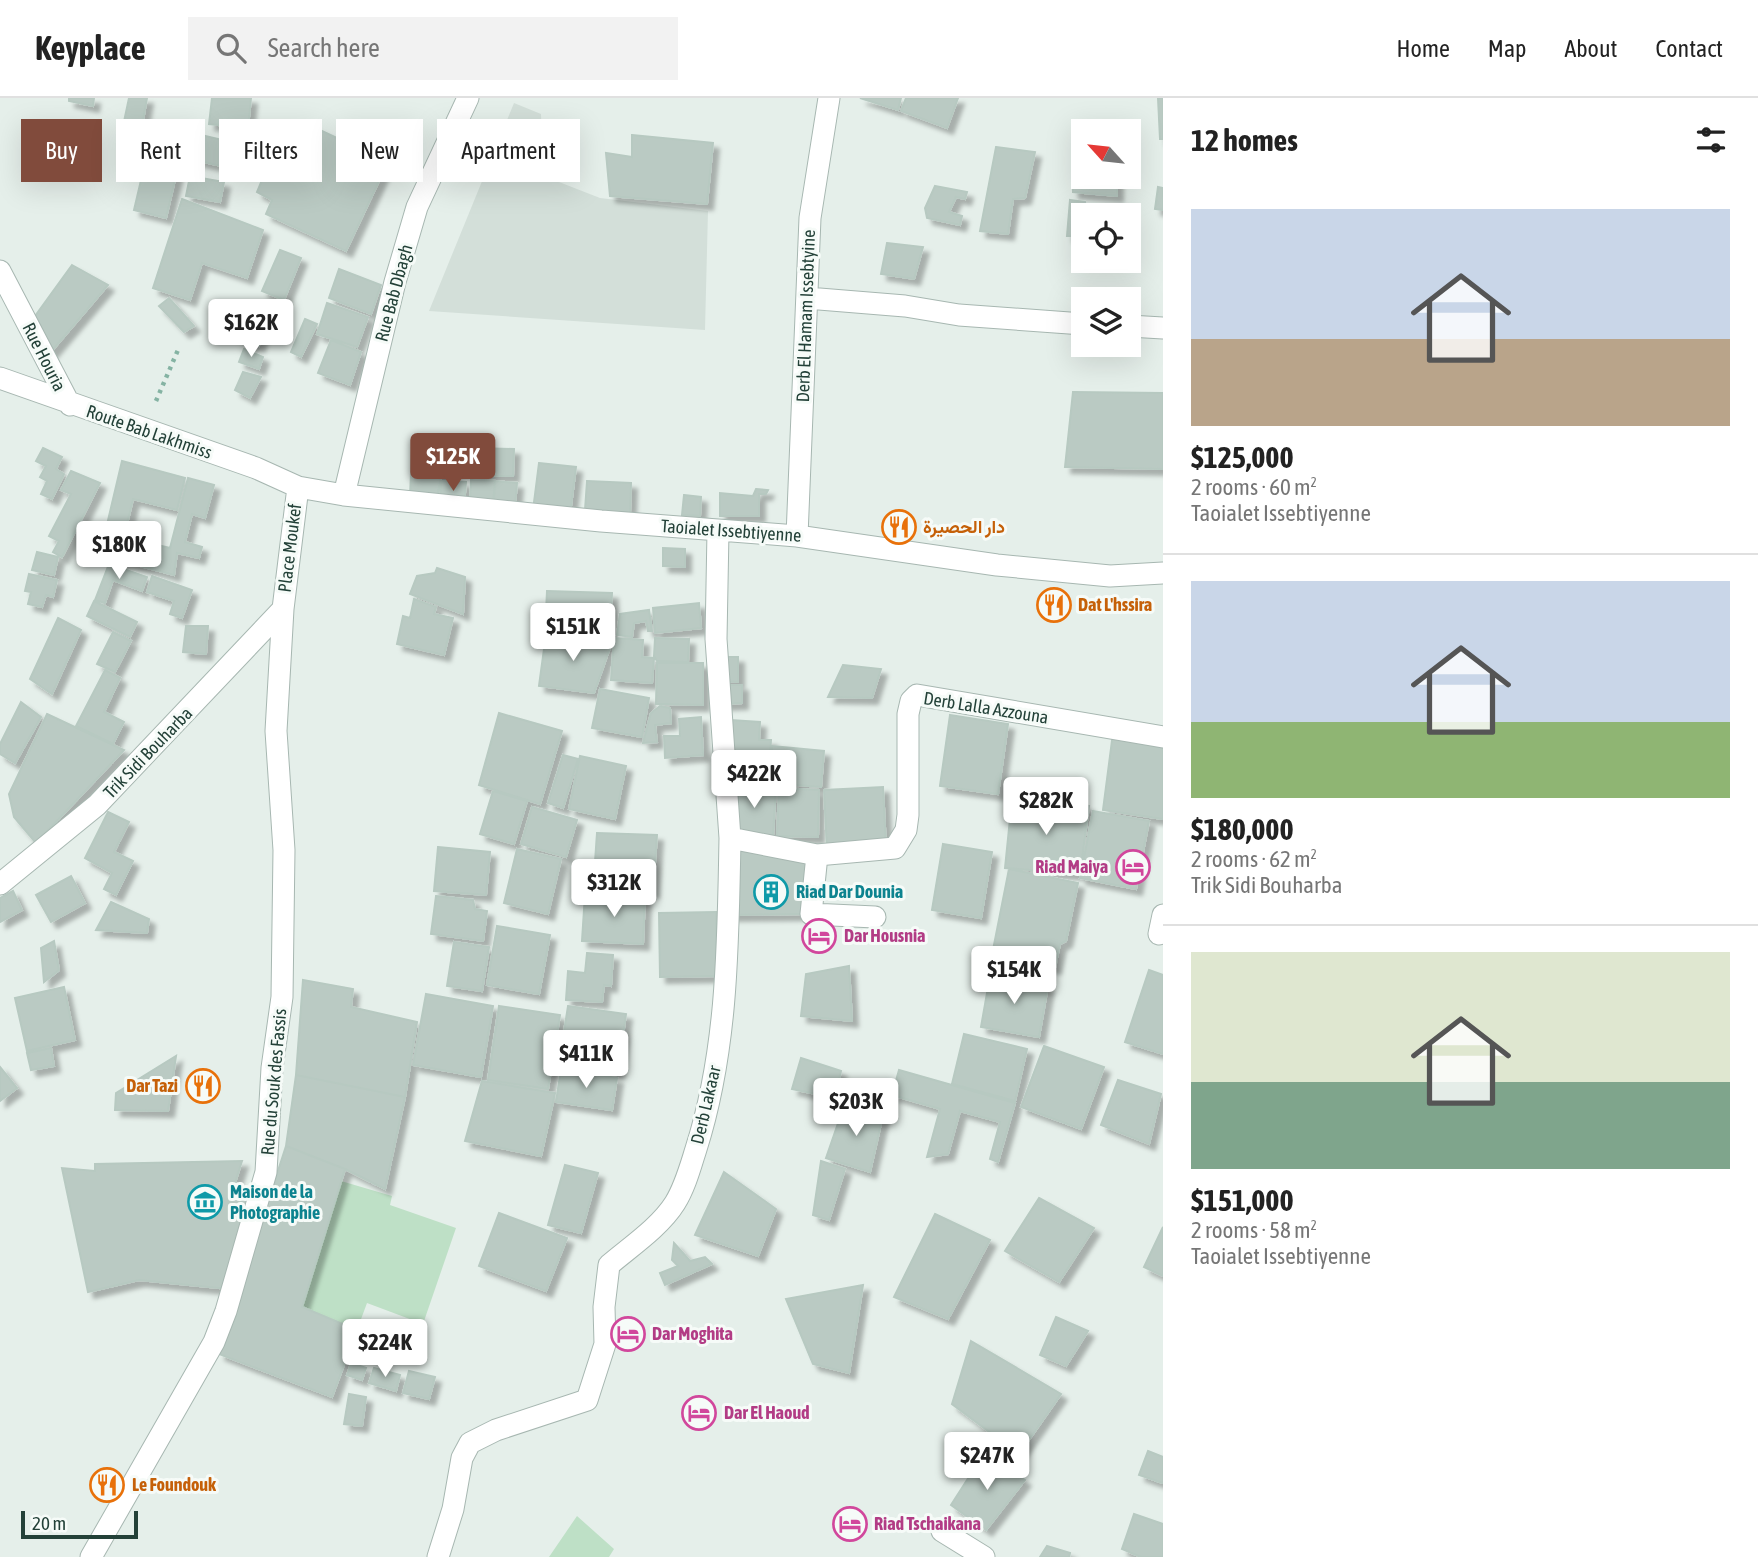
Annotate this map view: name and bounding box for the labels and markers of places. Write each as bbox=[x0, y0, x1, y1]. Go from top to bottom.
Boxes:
pin: $162K bbox=[202, 300, 300, 359]
pin: $125K bbox=[404, 434, 502, 493]
restaurant icon: دار الحصيرة bbox=[880, 508, 918, 546]
place label: دار الحصيرة bbox=[923, 516, 1005, 538]
pin: $180K bbox=[70, 522, 168, 581]
restaurant icon: Dat L'hssira bbox=[1035, 586, 1073, 624]
place label: Dat L'hssira bbox=[1078, 594, 1152, 615]
pin: $151K bbox=[524, 603, 622, 663]
pin: $422K bbox=[705, 750, 803, 810]
pin: $282K bbox=[997, 778, 1095, 837]
hotel icon: Riad Maiya bbox=[1114, 848, 1152, 886]
place label: Riad Maiya bbox=[1035, 856, 1108, 877]
pin: $312K bbox=[565, 860, 663, 919]
building icon: Riad Dar Dounia bbox=[752, 873, 790, 911]
place label: Riad Dar Dounia bbox=[796, 881, 903, 902]
hotel icon: Dar Housnia bbox=[800, 917, 838, 955]
place label: Dar Housnia bbox=[844, 925, 925, 946]
pin: $154K bbox=[965, 946, 1063, 1006]
pin: $411K bbox=[537, 1030, 635, 1090]
restaurant icon: Dar Tazi bbox=[184, 1067, 222, 1105]
place label: Dar Tazi bbox=[126, 1075, 178, 1096]
pin: $203K bbox=[807, 1079, 905, 1138]
place label: Maison de la Photographie bbox=[230, 1181, 320, 1223]
museum icon: Maison de la Photographie bbox=[186, 1183, 224, 1221]
hotel icon: Dar Moghita bbox=[609, 1315, 647, 1353]
pin: $224K bbox=[336, 1320, 434, 1379]
place label: Dar Moghita bbox=[652, 1323, 733, 1344]
hotel icon: Dar El Haoud bbox=[680, 1394, 718, 1432]
place label: Dar El Haoud bbox=[724, 1402, 810, 1423]
pin: $247K bbox=[938, 1432, 1036, 1492]
restaurant icon: Le Foundouk bbox=[88, 1466, 126, 1504]
place label: Le Foundouk bbox=[132, 1474, 217, 1495]
hotel icon: Riad Tschaikana bbox=[831, 1505, 869, 1543]
place label: Riad Tschaikana bbox=[874, 1513, 981, 1534]

